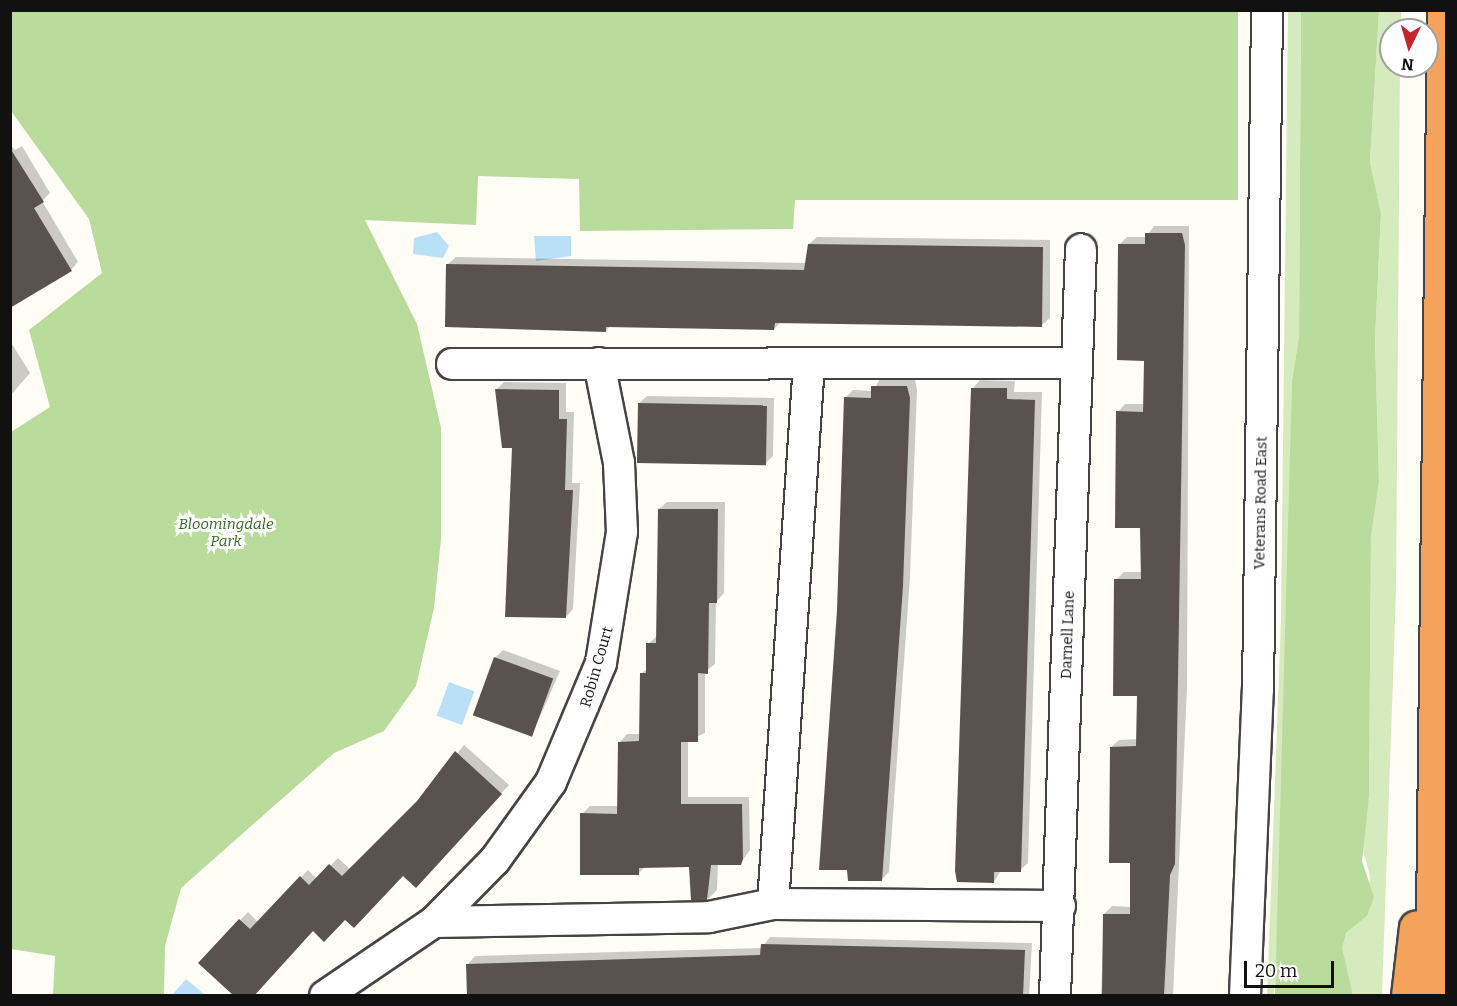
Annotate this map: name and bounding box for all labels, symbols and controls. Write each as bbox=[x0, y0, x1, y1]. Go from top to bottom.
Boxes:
north arrow bbox=[1379, 18, 1439, 78]
text: N bbox=[1401, 54, 1415, 74]
street label: Veterans Road East bbox=[1251, 436, 1271, 570]
park label: Bloomingdale Park bbox=[179, 515, 273, 550]
street label: Darnell Lane bbox=[1057, 591, 1079, 679]
street label: Robin Court bbox=[577, 625, 617, 709]
scale bar bbox=[1247, 949, 1337, 987]
text: 20 m bbox=[1255, 960, 1297, 982]

